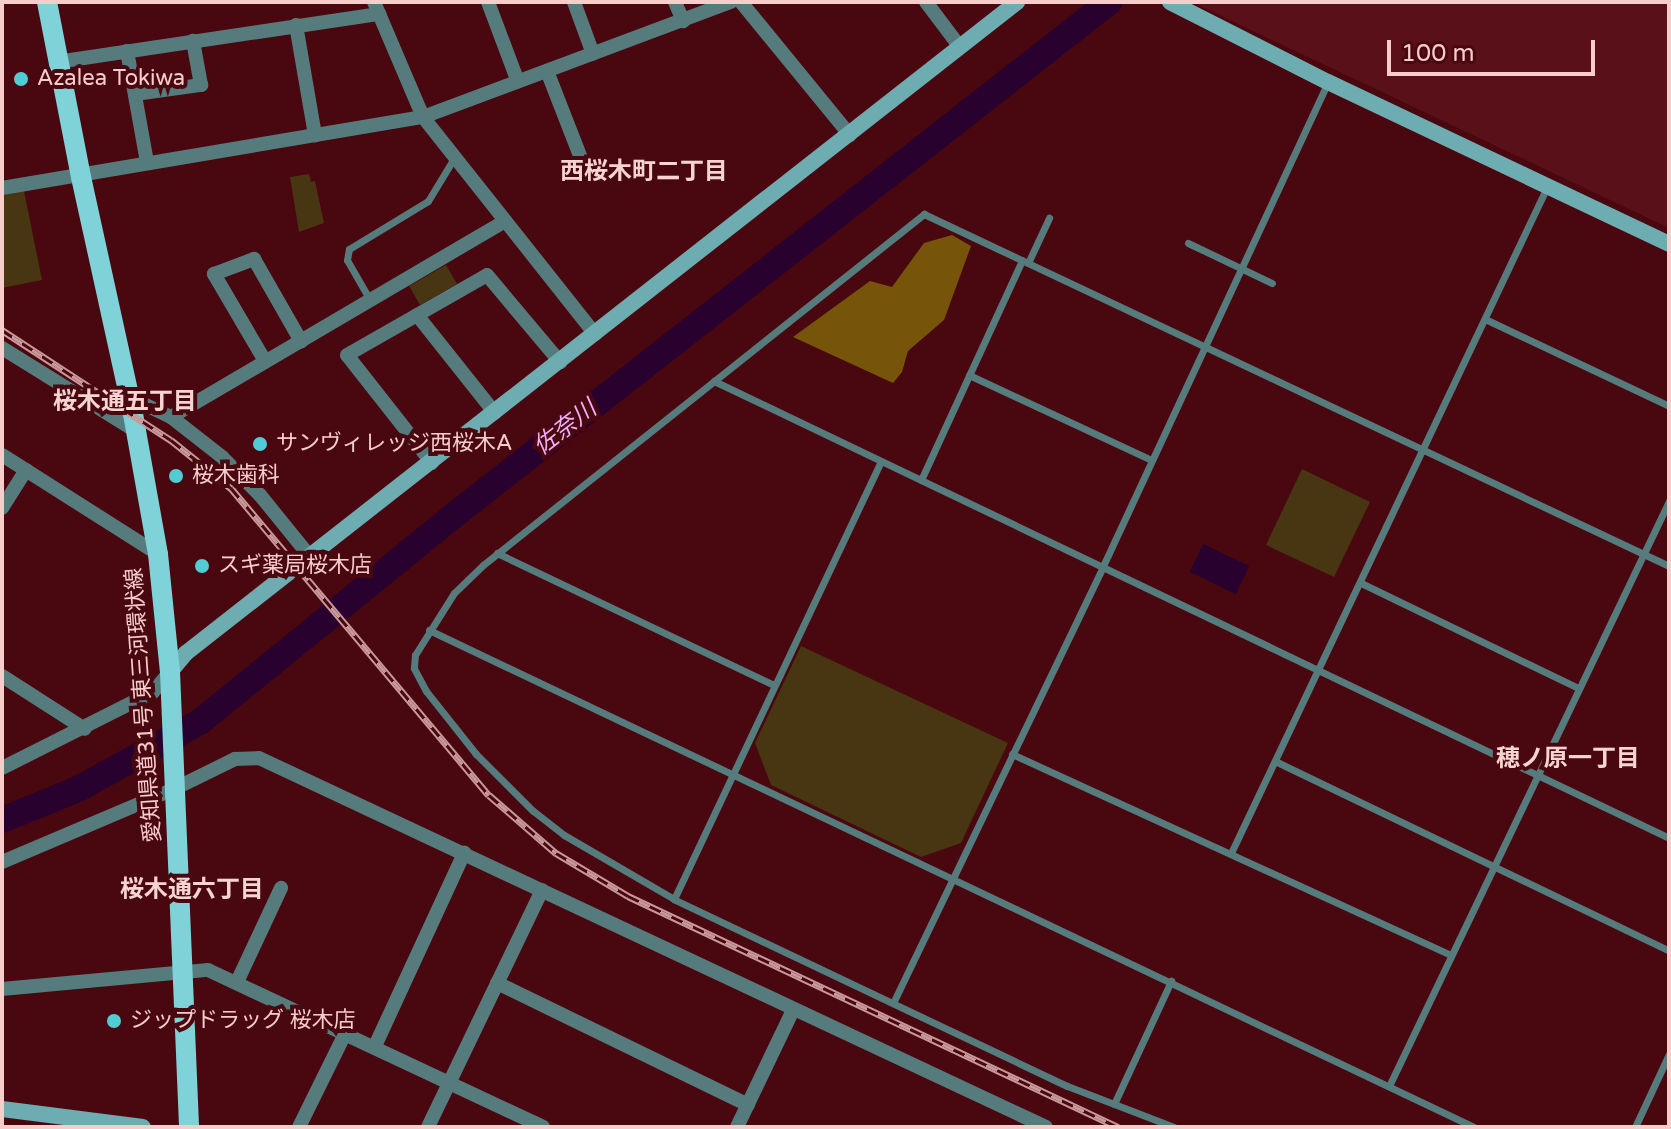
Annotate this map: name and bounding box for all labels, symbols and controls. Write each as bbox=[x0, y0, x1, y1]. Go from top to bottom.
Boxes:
scale bar bbox=[1391, 24, 1599, 74]
text: 100 m bbox=[1401, 39, 1475, 68]
place label: Azalea Tokiwa bbox=[37, 66, 185, 92]
marker: Azalea Tokiwa bbox=[12, 70, 30, 88]
district label: 西桜木町二丁目 bbox=[560, 158, 728, 186]
district label: 桜木通五丁目 bbox=[53, 388, 197, 416]
water label: 佐奈川 bbox=[528, 394, 602, 462]
place label: サンヴィレッジ西桜木A bbox=[276, 431, 512, 457]
marker: サンヴィレッジ西桜木A bbox=[251, 435, 269, 453]
place label: 桜木歯科 bbox=[192, 463, 280, 489]
marker: 桜木歯科 bbox=[167, 467, 185, 485]
place label: スギ薬局桜木店 bbox=[218, 553, 372, 579]
marker: スギ薬局桜木店 bbox=[193, 557, 211, 575]
street label: 愛知県道31号 東三河環状線 bbox=[121, 567, 167, 843]
district label: 穂ノ原一丁目 bbox=[1496, 745, 1640, 773]
district label: 桜木通六丁目 bbox=[120, 876, 264, 904]
place label: ジップドラッグ 桜木店 bbox=[130, 1008, 356, 1034]
marker: ジップドラッグ 桜木店 bbox=[105, 1012, 123, 1030]

